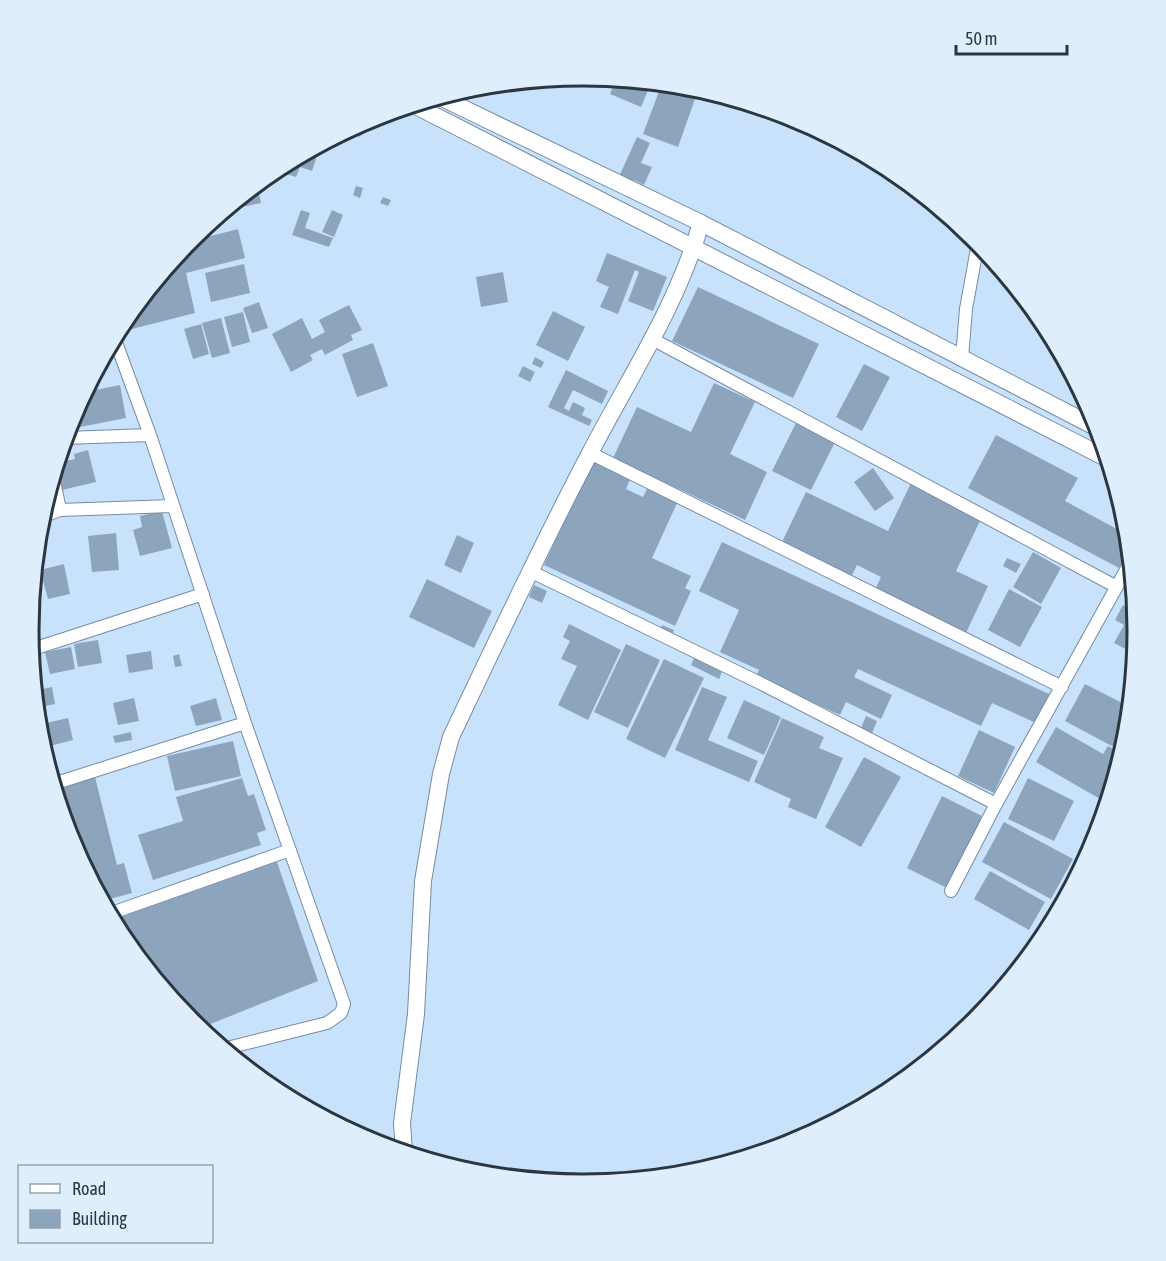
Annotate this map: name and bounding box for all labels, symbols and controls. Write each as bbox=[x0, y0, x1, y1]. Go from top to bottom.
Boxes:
scale bar bbox=[956, 18, 1067, 56]
text: 50 m bbox=[965, 28, 997, 49]
legend bbox=[18, 1165, 213, 1243]
text: Road bbox=[72, 1178, 106, 1199]
text: Building bbox=[72, 1208, 127, 1229]

